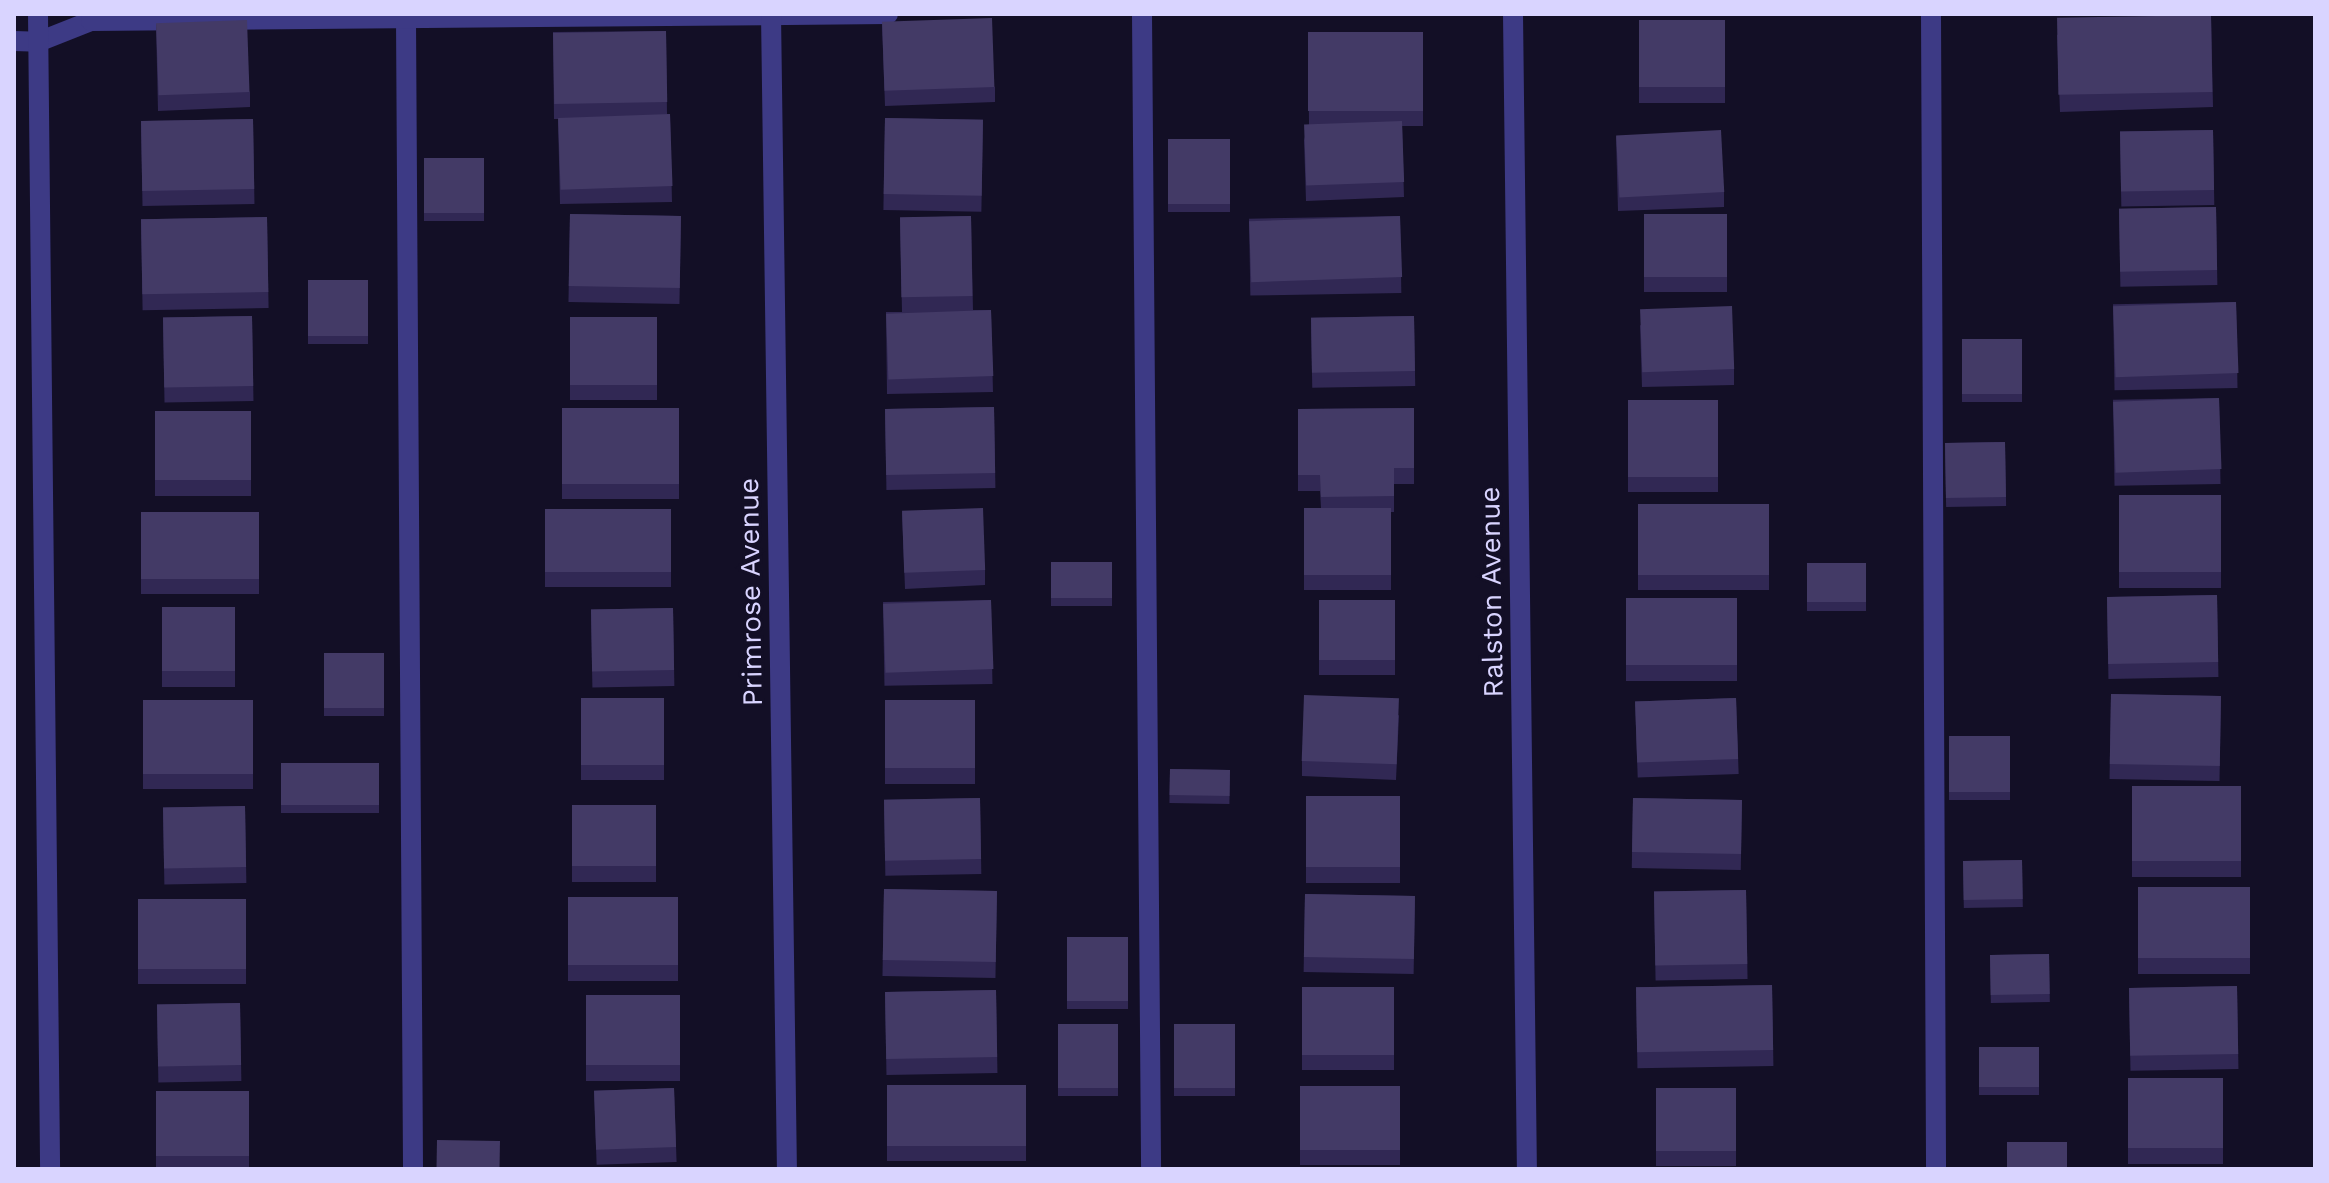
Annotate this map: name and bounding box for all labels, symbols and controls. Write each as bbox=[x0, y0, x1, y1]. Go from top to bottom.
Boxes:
street label: Primrose Avenue bbox=[732, 477, 770, 707]
street label: Ralston Avenue bbox=[1473, 486, 1511, 698]

